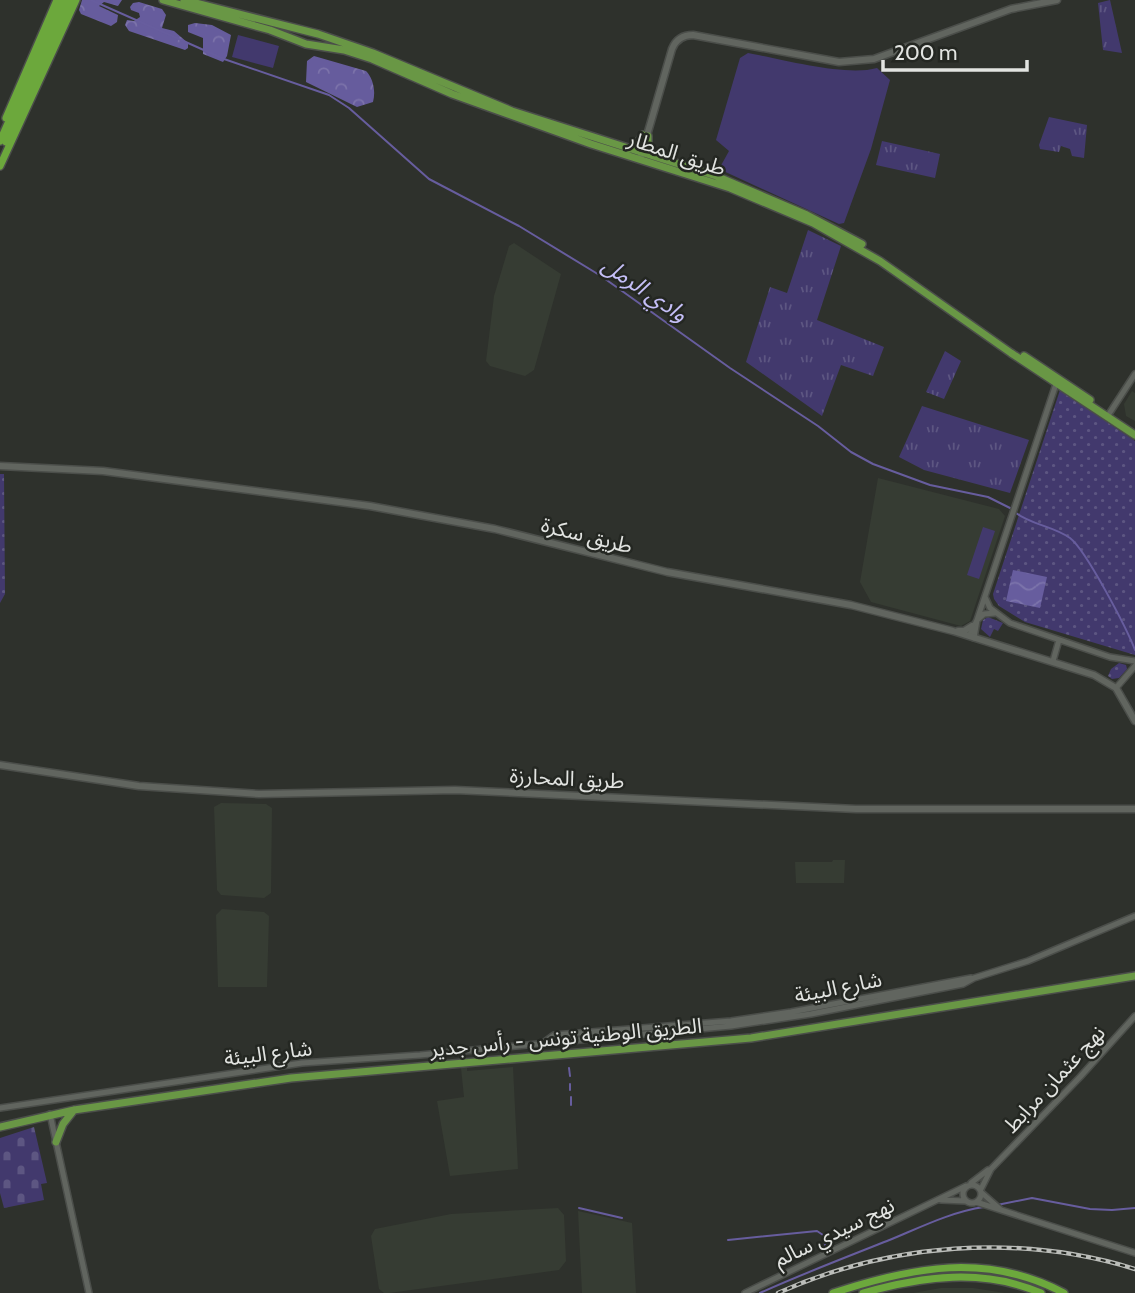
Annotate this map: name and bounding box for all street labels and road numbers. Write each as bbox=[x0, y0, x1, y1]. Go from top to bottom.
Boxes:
street label: طريق المطار bbox=[624, 125, 729, 181]
street label: طريق سكرة bbox=[539, 512, 635, 559]
street label: طريق المحارزة bbox=[509, 763, 625, 794]
street label: شارع البيئة bbox=[792, 966, 884, 1011]
street label: الطريق الوطنية تونس - رأس جدير bbox=[428, 1013, 703, 1062]
street label: نهج عثمان مرابط bbox=[998, 1020, 1112, 1140]
street label: شارع البيئة bbox=[223, 1035, 314, 1074]
street label: نهج سيدي سالم bbox=[770, 1192, 900, 1275]

